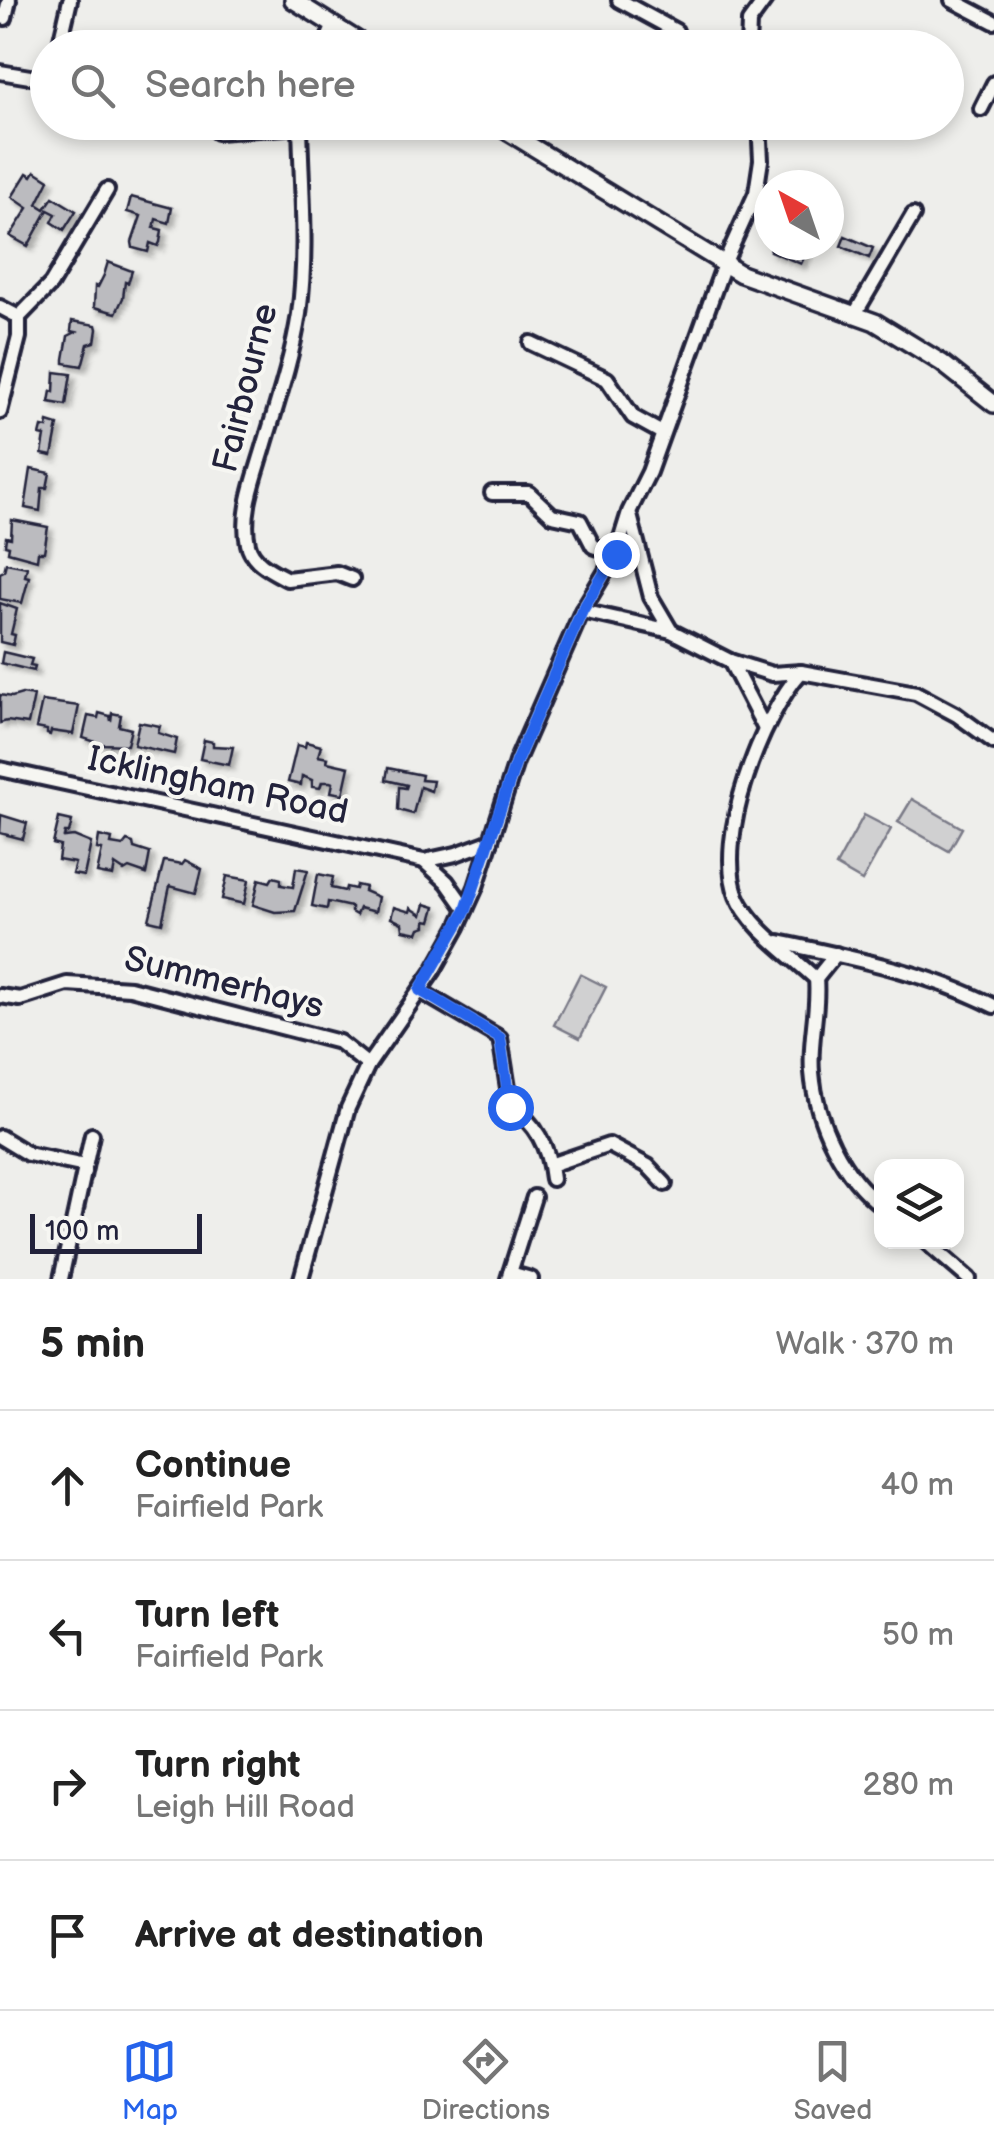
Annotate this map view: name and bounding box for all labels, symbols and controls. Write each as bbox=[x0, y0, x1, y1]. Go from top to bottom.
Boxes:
search box bbox=[30, 30, 964, 140]
icon: search bbox=[65, 58, 120, 113]
text: Search here bbox=[145, 63, 356, 108]
north arrow bbox=[754, 170, 844, 260]
street label: Fairbourne bbox=[204, 299, 288, 477]
route end bbox=[594, 532, 640, 578]
street label: Icklingham Road bbox=[84, 737, 352, 835]
street label: Summerhays bbox=[120, 937, 328, 1029]
route start bbox=[488, 1085, 534, 1131]
map controls bbox=[874, 1159, 964, 1249]
button: layers bbox=[874, 1159, 964, 1249]
scale bar bbox=[30, 1209, 202, 1254]
text: 100 m bbox=[45, 1215, 119, 1248]
text: 5 min bbox=[40, 1319, 145, 1370]
text: Walk · 370 m bbox=[776, 1325, 954, 1364]
text: Continue bbox=[135, 1443, 291, 1488]
icon: ahead bbox=[40, 1458, 95, 1513]
text: 40 m bbox=[881, 1466, 954, 1505]
text: Fairfield Park bbox=[135, 1488, 323, 1527]
text: Turn left bbox=[135, 1593, 279, 1638]
icon: left bbox=[40, 1608, 95, 1663]
text: 50 m bbox=[882, 1616, 954, 1655]
text: Fairfield Park bbox=[135, 1638, 323, 1677]
text: Turn right bbox=[135, 1743, 300, 1788]
icon: right bbox=[40, 1758, 95, 1813]
text: 280 m bbox=[863, 1766, 954, 1805]
text: Leigh Hill Road bbox=[135, 1788, 355, 1827]
icon: arrive bbox=[40, 1908, 95, 1963]
text: Arrive at destination bbox=[135, 1913, 484, 1958]
tab: Map bbox=[122, 2034, 178, 2127]
tab: Directions bbox=[421, 2034, 550, 2127]
tab: Saved bbox=[794, 2034, 872, 2127]

